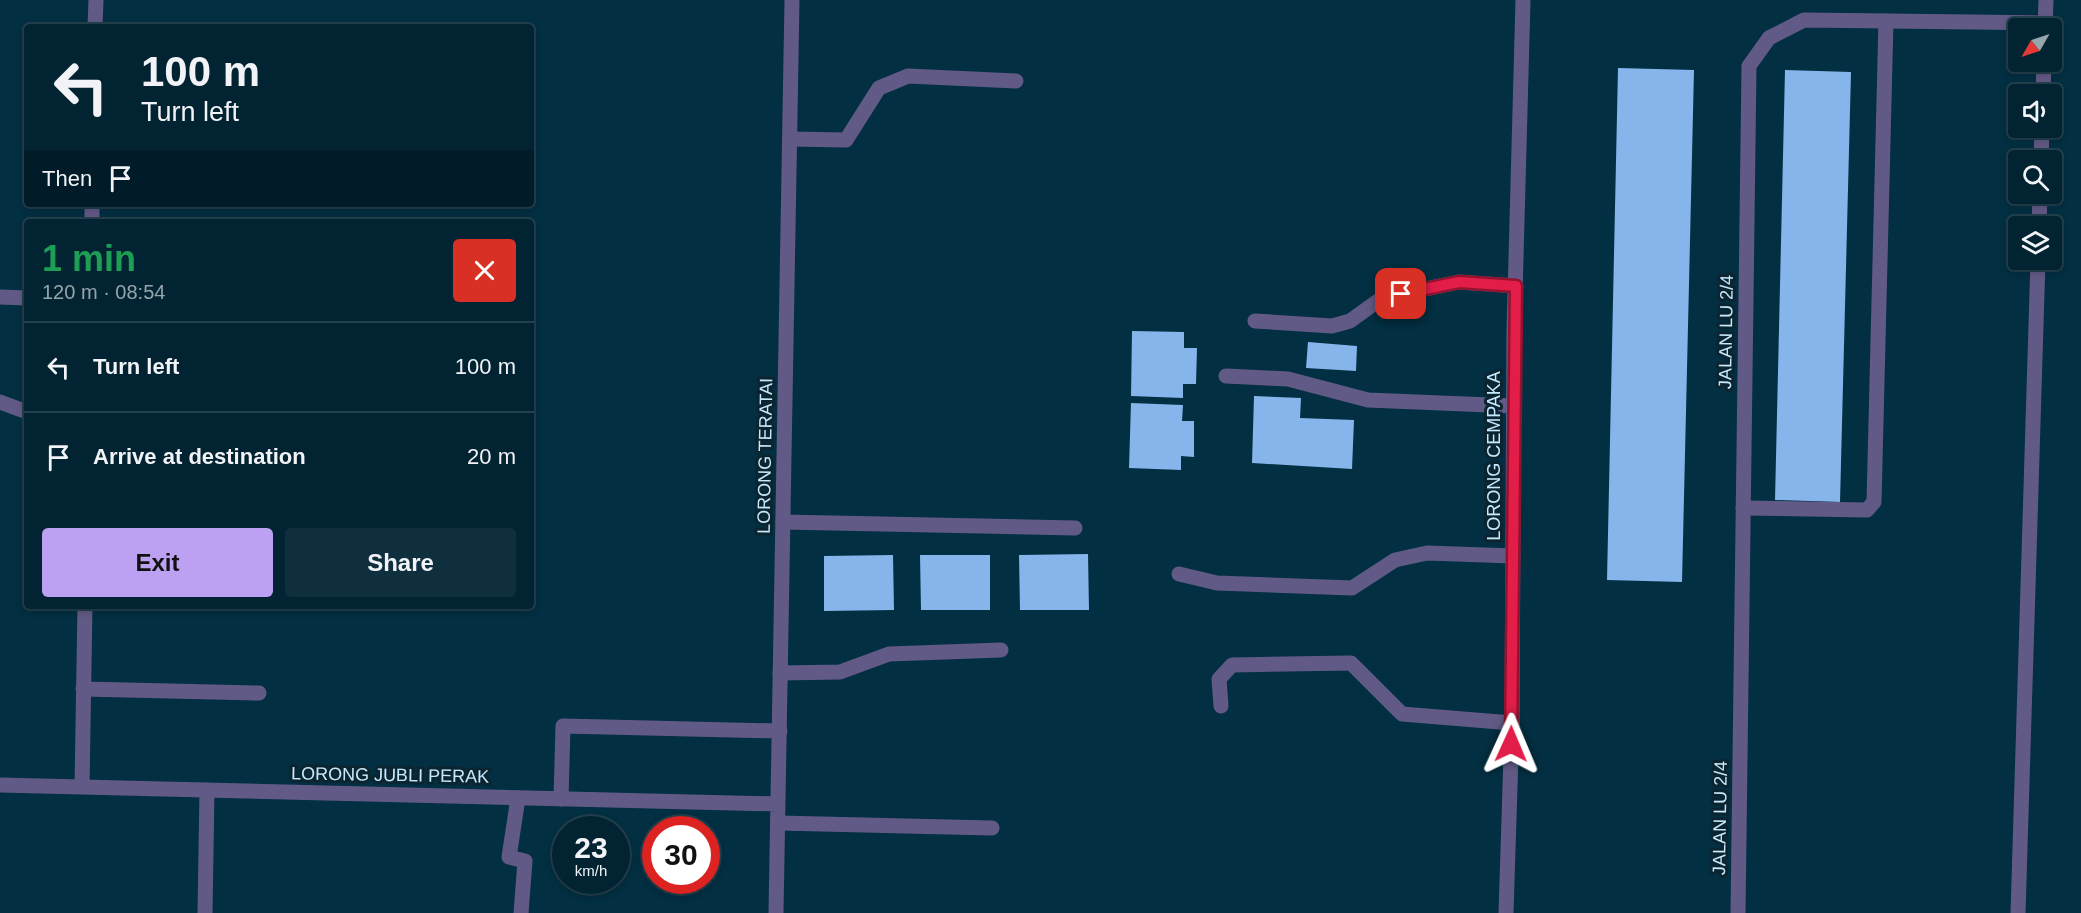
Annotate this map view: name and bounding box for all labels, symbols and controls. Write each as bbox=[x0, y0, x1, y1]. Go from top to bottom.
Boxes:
north arrow bbox=[2008, 18, 2062, 72]
map controls bbox=[2008, 18, 2062, 270]
icon: left bbox=[42, 48, 120, 126]
text: 100 m bbox=[141, 48, 260, 95]
button: sound bbox=[2008, 84, 2062, 138]
text: Turn left bbox=[141, 97, 239, 127]
button: search bbox=[2008, 150, 2062, 204]
icon: arrive bbox=[104, 162, 137, 195]
text: Then bbox=[42, 166, 92, 191]
button: layers bbox=[2008, 216, 2062, 270]
text: 1 min bbox=[42, 238, 136, 279]
button: close bbox=[453, 239, 516, 302]
pin bbox=[1375, 268, 1426, 319]
street label: JALAN LU 2/4 bbox=[1715, 275, 1737, 389]
icon: arrive bbox=[1384, 277, 1417, 310]
text: 120 m · 08:54 bbox=[42, 281, 165, 303]
icon: left bbox=[42, 351, 75, 384]
text: Turn left bbox=[93, 354, 179, 379]
text: 100 m bbox=[455, 354, 516, 379]
street label: LORONG CEMPAKA bbox=[1484, 371, 1504, 541]
street label: LORONG TERATAI bbox=[754, 378, 776, 534]
icon: arrive bbox=[42, 441, 75, 474]
text: Arrive at destination bbox=[93, 444, 306, 469]
text: 20 m bbox=[467, 444, 516, 469]
button: Exit bbox=[42, 528, 273, 597]
button: Share bbox=[285, 528, 516, 597]
position arrow bbox=[1479, 712, 1543, 776]
street label: JALAN LU 2/4 bbox=[1709, 761, 1731, 875]
street label: LORONG JUBLI PERAK bbox=[291, 763, 489, 787]
speed limit sign: 30 bbox=[642, 816, 720, 894]
text: 23 bbox=[574, 831, 608, 864]
text: km/h bbox=[575, 862, 607, 879]

